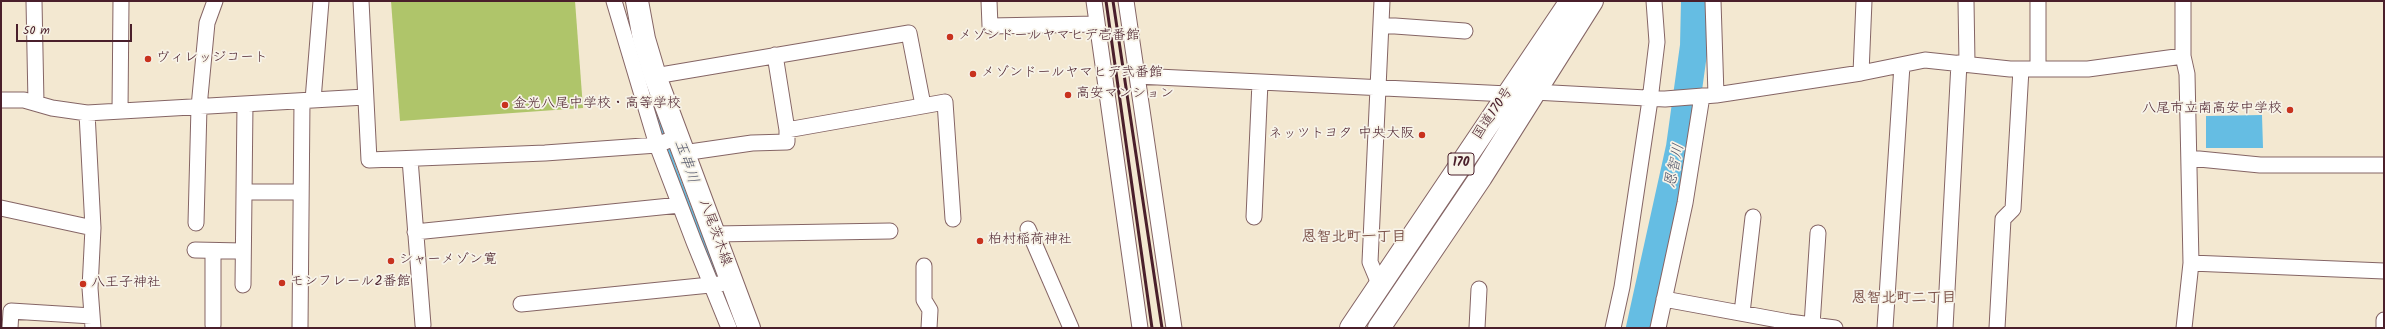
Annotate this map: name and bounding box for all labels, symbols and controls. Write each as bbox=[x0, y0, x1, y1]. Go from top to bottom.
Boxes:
scale bar bbox=[18, 16, 134, 42]
text: 50 m bbox=[23, 21, 50, 40]
place label: メゾンドールヤマヒデ壱番館 bbox=[958, 29, 1140, 45]
marker: メゾンドールヤマヒデ壱番館 bbox=[945, 32, 955, 42]
place label: ヴィレッジコート bbox=[156, 51, 268, 67]
marker: ヴィレッジコート bbox=[143, 54, 153, 64]
place label: メゾンドールヤマヒデ弐番館 bbox=[981, 66, 1163, 82]
marker: メゾンドールヤマヒデ弐番館 bbox=[968, 69, 978, 79]
street label: 国道170号 bbox=[1470, 84, 1518, 144]
place label: 高安マンション bbox=[1076, 87, 1174, 103]
marker: 高安マンション bbox=[1063, 90, 1073, 100]
place label: 金光八尾中学校・高等学校 bbox=[513, 97, 681, 113]
marker: 金光八尾中学校・高等学校 bbox=[500, 100, 510, 110]
place label: 八尾市立南高安中学校 bbox=[2142, 102, 2282, 118]
marker: 八尾市立南高安中学校 bbox=[2285, 105, 2295, 115]
place label: ネッツトヨタ 中央大阪 bbox=[1268, 127, 1414, 143]
marker: ネッツトヨタ 中央大阪 bbox=[1417, 130, 1427, 140]
water label: 玉串川 bbox=[669, 138, 701, 186]
water label: 恩智川 bbox=[1663, 142, 1689, 190]
road number: 170 bbox=[1448, 153, 1474, 175]
street label: 八尾茨木線 bbox=[694, 197, 734, 269]
district label: 恩智北町一丁目 bbox=[1302, 229, 1406, 247]
place label: 柏村稲荷神社 bbox=[988, 233, 1072, 249]
marker: 柏村稲荷神社 bbox=[975, 236, 985, 246]
place label: シャーメゾン寛 bbox=[399, 253, 497, 269]
marker: シャーメゾン寛 bbox=[386, 256, 396, 266]
place label: モンフレール2番館 bbox=[290, 275, 411, 291]
place label: 八王子神社 bbox=[91, 276, 161, 292]
marker: モンフレール2番館 bbox=[277, 278, 287, 288]
marker: 八王子神社 bbox=[78, 279, 88, 289]
district label: 恩智北町二丁目 bbox=[1852, 290, 1956, 308]

